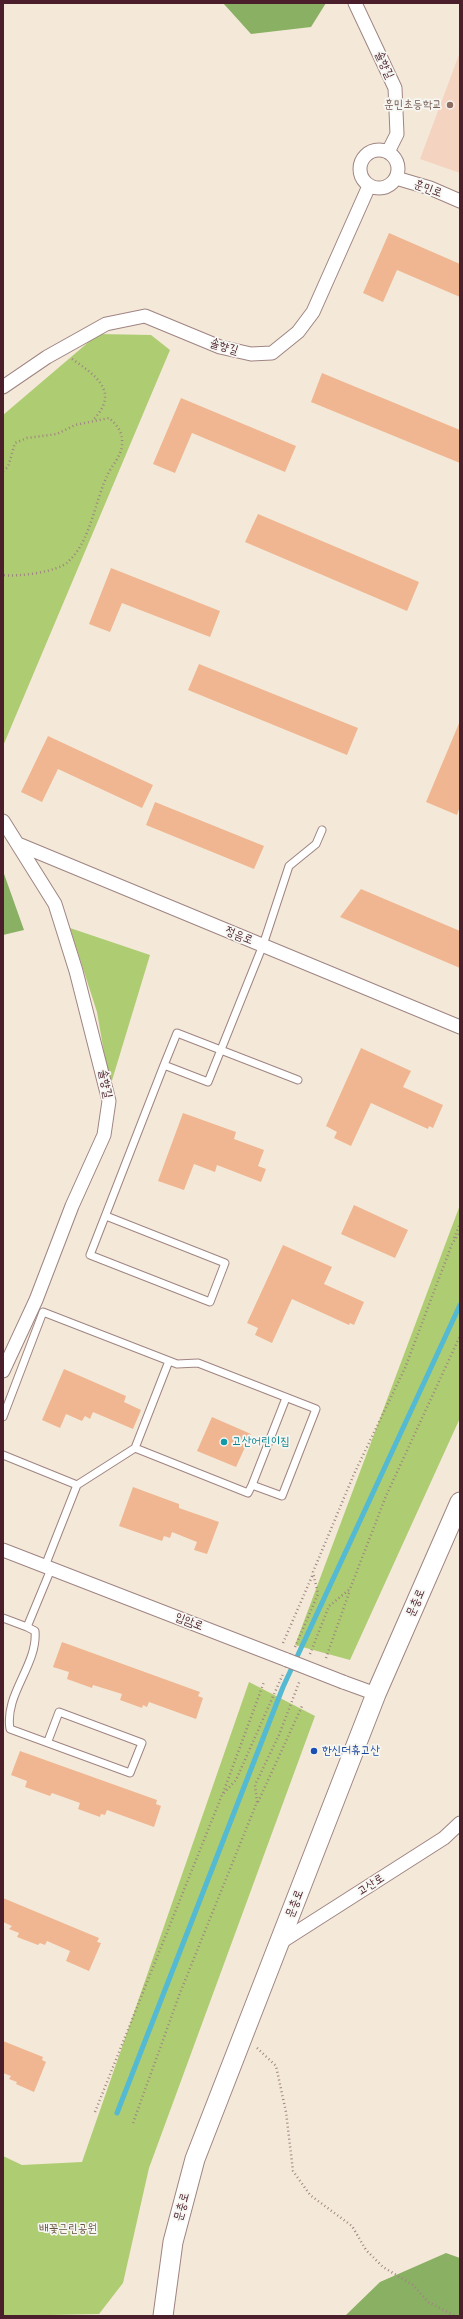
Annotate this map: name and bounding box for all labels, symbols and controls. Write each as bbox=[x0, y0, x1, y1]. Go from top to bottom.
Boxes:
street label: 솔향길 bbox=[371, 49, 397, 81]
place label: 훈민초등학교 bbox=[384, 98, 442, 112]
marker: 훈민초등학교 bbox=[445, 100, 455, 110]
street label: 훈민로 bbox=[412, 177, 444, 201]
street label: 솔향길 bbox=[208, 336, 240, 358]
street label: 정음로 bbox=[223, 924, 255, 948]
street label: 솔향길 bbox=[95, 1068, 115, 1100]
place label: 고산어린이집 bbox=[232, 1435, 290, 1449]
marker: 고산어린이집 bbox=[219, 1437, 229, 1447]
street label: 문충로 bbox=[404, 1587, 428, 1619]
street label: 입암로 bbox=[173, 1610, 205, 1634]
place label: 한신더휴고산 bbox=[322, 1744, 380, 1758]
marker: 한신더휴고산 bbox=[309, 1746, 319, 1756]
street label: 고산로 bbox=[355, 1871, 387, 1899]
street label: 문충로 bbox=[283, 1888, 307, 1920]
street label: 문충로 bbox=[171, 2191, 193, 2223]
park label: 배꽃근린공원 bbox=[39, 2222, 97, 2236]

